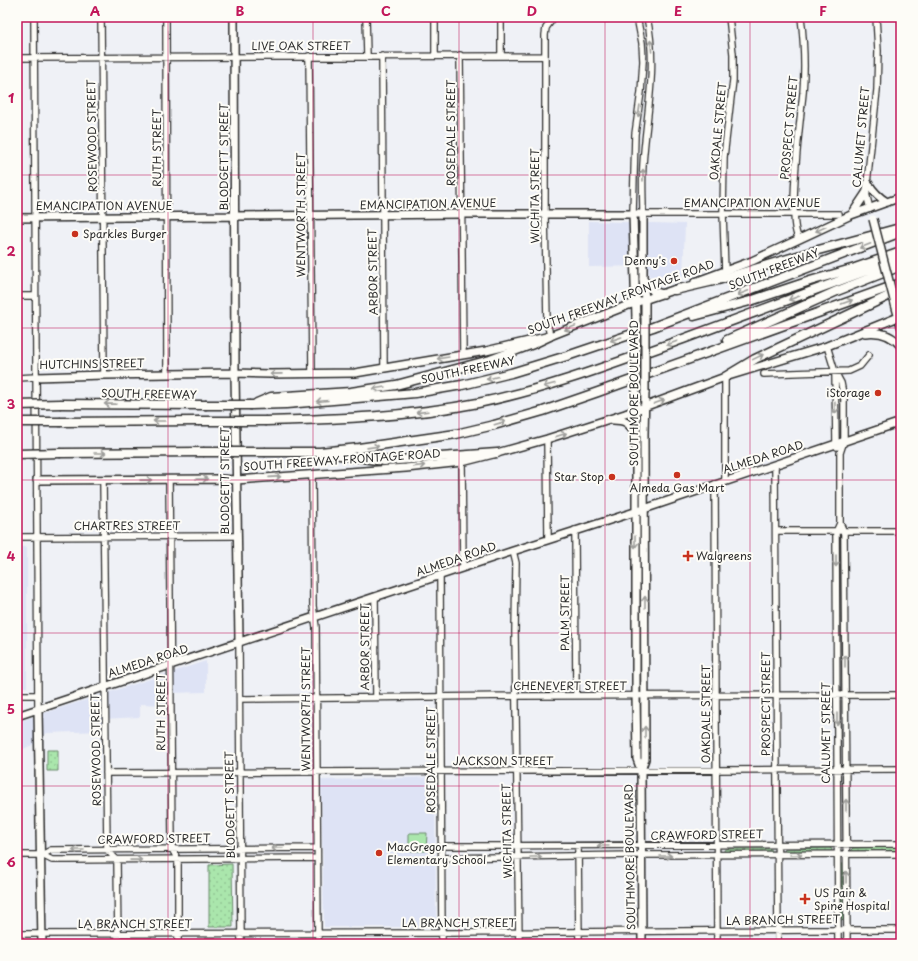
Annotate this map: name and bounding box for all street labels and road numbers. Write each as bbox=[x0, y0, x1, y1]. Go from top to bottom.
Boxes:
street label: LIVE OAK STREET bbox=[252, 37, 351, 54]
street label: PROSPECT STREET bbox=[775, 75, 802, 181]
street label: ROSEWOOD STREET bbox=[82, 79, 101, 193]
street label: ROSEDALE STREET bbox=[442, 79, 459, 186]
street label: OAKDALE STREET bbox=[705, 81, 730, 181]
street label: CALUMET STREET bbox=[848, 85, 873, 188]
street label: BLODGETT STREET bbox=[215, 103, 232, 211]
street label: RUTH STREET bbox=[148, 109, 165, 187]
street label: WICHITA STREET bbox=[526, 148, 543, 244]
street label: WENTWORTH STREET bbox=[292, 152, 309, 277]
street label: EMANCIPATION AVENUE bbox=[360, 194, 497, 213]
street label: EMANCIPATION AVENUE bbox=[684, 194, 820, 211]
street label: EMANCIPATION AVENUE bbox=[36, 197, 172, 214]
street label: ARBOR STREET bbox=[363, 228, 382, 316]
street label: SOUTH FREEWAY bbox=[726, 243, 822, 294]
street label: SOUTH FREEWAY FRONTAGE ROAD bbox=[525, 255, 717, 338]
street label: SOUTHMORE BOULEVARD bbox=[625, 320, 642, 466]
street label: SOUTH FREEWAY bbox=[419, 351, 516, 388]
street label: HUTCHINS STREET bbox=[39, 354, 145, 373]
street label: SOUTH FREEWAY bbox=[101, 384, 197, 403]
street label: BLODGETT STREET bbox=[216, 427, 233, 535]
street label: ALMEDA ROAD bbox=[720, 435, 805, 478]
street label: SOUTH FREEWAY FRONTAGE ROAD bbox=[243, 444, 441, 475]
street label: CHARTRES STREET bbox=[74, 517, 181, 534]
street label: ALMEDA ROAD bbox=[413, 537, 498, 580]
street label: PALM STREET bbox=[556, 574, 573, 651]
street label: ARBOR STREET bbox=[356, 603, 373, 690]
street label: ALMEDA ROAD bbox=[105, 639, 190, 682]
street label: WENTWORTH STREET bbox=[297, 646, 314, 771]
street label: PROSPECT STREET bbox=[757, 651, 774, 756]
street label: OAKDALE STREET bbox=[697, 664, 714, 763]
street label: RUTH STREET bbox=[152, 673, 169, 751]
street label: CHENEVERT STREET bbox=[513, 677, 627, 694]
street label: CALUMET STREET bbox=[817, 682, 834, 784]
street label: ROSEWOOD STREET bbox=[86, 693, 105, 807]
street label: ROSEDALE STREET bbox=[422, 706, 439, 813]
street label: BLODGETT STREET bbox=[220, 751, 239, 859]
street label: JACKSON STREET bbox=[453, 752, 554, 769]
street label: WICHITA STREET bbox=[497, 783, 516, 879]
street label: SOUTHMORE BOULEVARD bbox=[620, 784, 639, 930]
street label: CRAWFORD STREET bbox=[650, 825, 764, 844]
street label: CRAWFORD STREET bbox=[97, 829, 211, 848]
street label: LA BRANCH STREET bbox=[726, 910, 841, 929]
street label: LA BRANCH STREET bbox=[402, 914, 517, 931]
street label: LA BRANCH STREET bbox=[78, 915, 193, 932]

